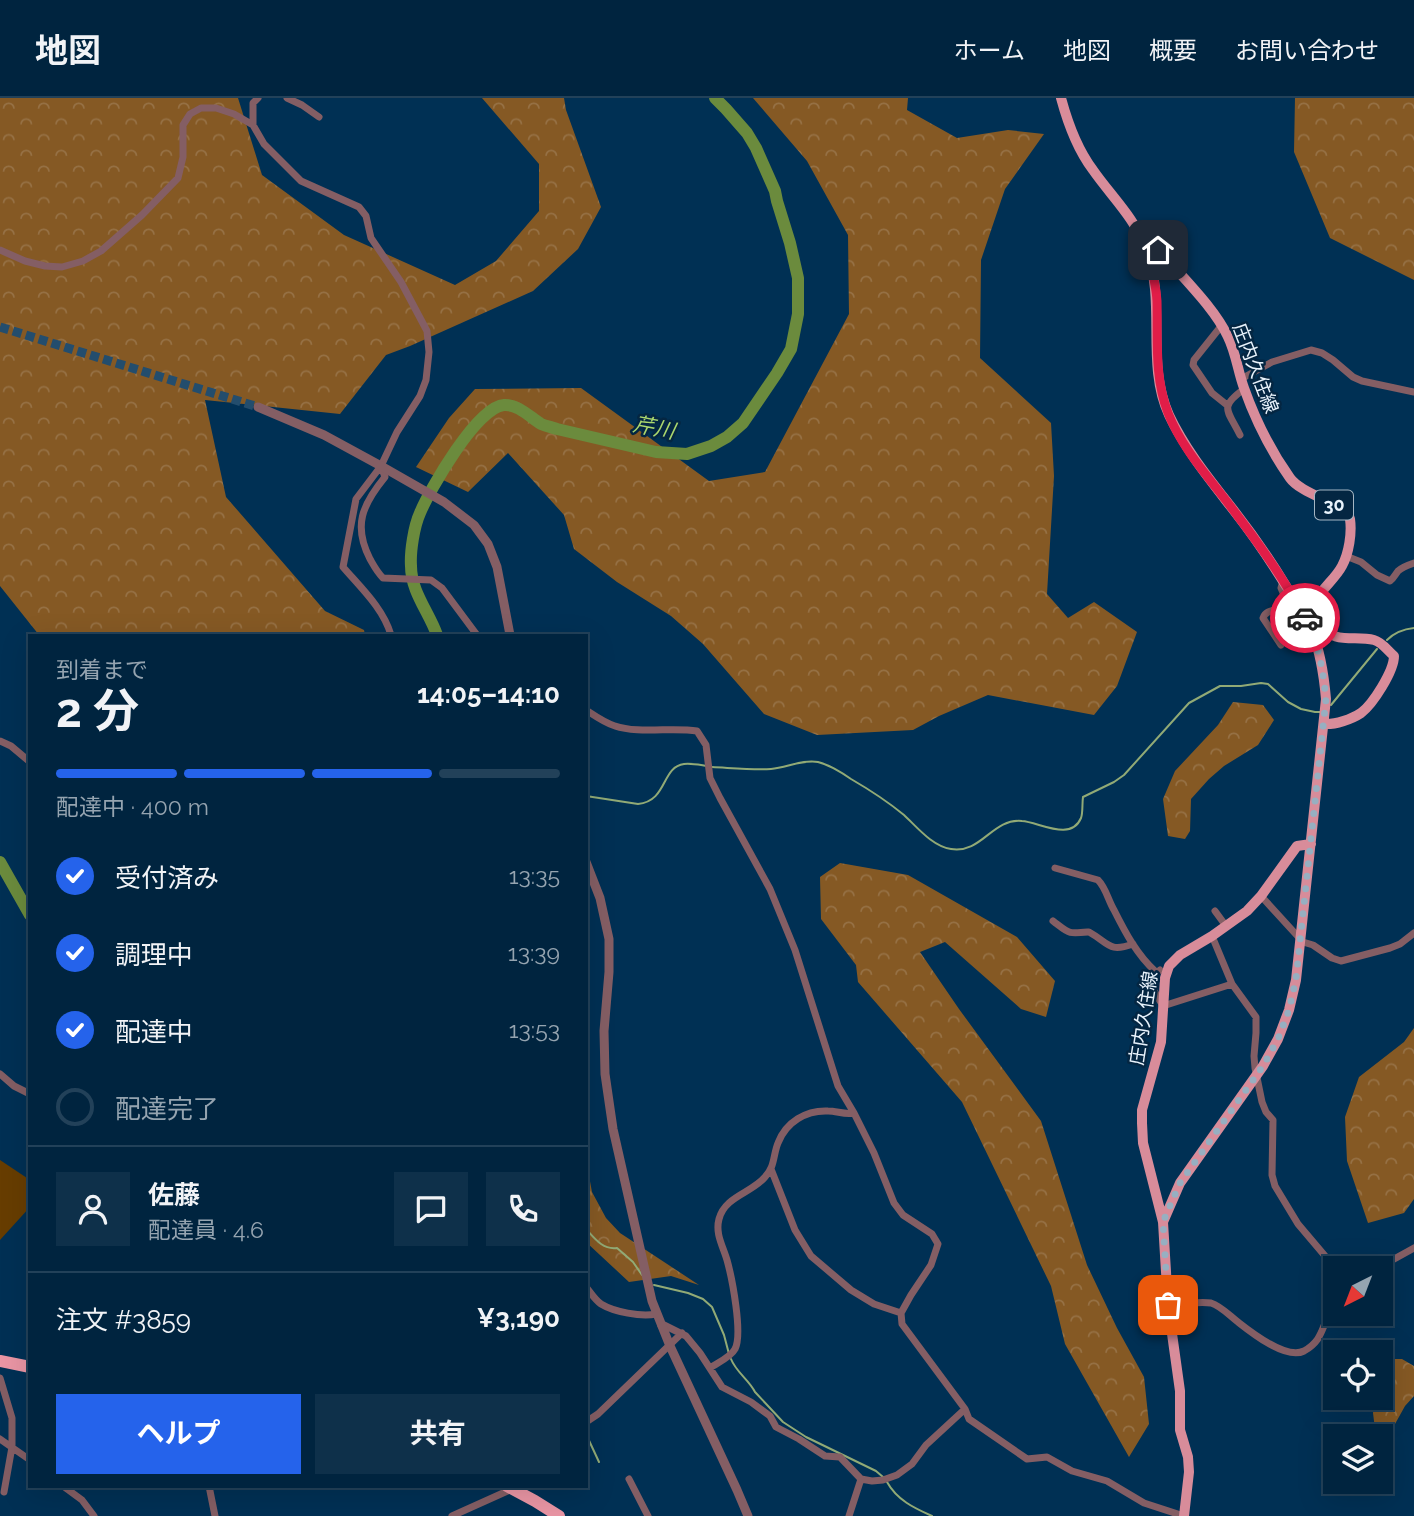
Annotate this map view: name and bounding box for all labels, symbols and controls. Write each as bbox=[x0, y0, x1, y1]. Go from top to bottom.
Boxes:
text: 地図 bbox=[35, 31, 101, 70]
text: ホーム bbox=[954, 36, 1025, 65]
text: 地図 bbox=[1063, 36, 1111, 65]
text: 概要 bbox=[1149, 36, 1197, 65]
text: お問い合わせ bbox=[1235, 36, 1379, 65]
pin bbox=[1128, 220, 1188, 280]
icon: home bbox=[1139, 231, 1177, 269]
street label: 庄内久住線 bbox=[1229, 320, 1283, 416]
water label: 芹川 bbox=[631, 411, 679, 444]
road number: 30 bbox=[1315, 491, 1353, 520]
courier bbox=[1270, 583, 1340, 653]
icon: car bbox=[1286, 599, 1324, 637]
text: 到着まで bbox=[56, 656, 148, 683]
text: 14:05–14:10 bbox=[417, 679, 560, 709]
text: 2 分 bbox=[56, 684, 139, 738]
text: 配達中 · 400 m bbox=[56, 793, 209, 820]
icon: check bbox=[56, 857, 94, 895]
text: 13:35 bbox=[509, 862, 560, 889]
text: 受付済み bbox=[115, 863, 219, 893]
icon: check bbox=[56, 934, 94, 972]
text: 13:39 bbox=[508, 939, 560, 966]
text: 調理中 bbox=[115, 940, 193, 970]
street label: 庄内久住線 bbox=[1125, 969, 1161, 1067]
icon: check bbox=[56, 1011, 94, 1049]
text: 13:53 bbox=[509, 1016, 560, 1043]
text: 配達中 bbox=[115, 1017, 193, 1047]
text: 配達完了 bbox=[115, 1094, 219, 1124]
button: person bbox=[56, 1172, 130, 1246]
button: chat bbox=[394, 1172, 468, 1246]
button: phone bbox=[486, 1172, 560, 1246]
text: 佐藤 bbox=[148, 1180, 200, 1210]
text: 配達員 · 4.6 bbox=[148, 1216, 264, 1243]
north arrow bbox=[1323, 1256, 1393, 1326]
map controls bbox=[1323, 1256, 1393, 1494]
pin bbox=[1138, 1275, 1198, 1335]
icon: bag bbox=[1149, 1286, 1187, 1324]
text: ¥3,190 bbox=[477, 1303, 560, 1333]
text: 注文 #3859 bbox=[56, 1305, 191, 1335]
button: locate bbox=[1323, 1340, 1393, 1410]
button: ヘルプ bbox=[56, 1394, 301, 1474]
button: 共有 bbox=[315, 1394, 560, 1474]
button: layers bbox=[1323, 1424, 1393, 1494]

